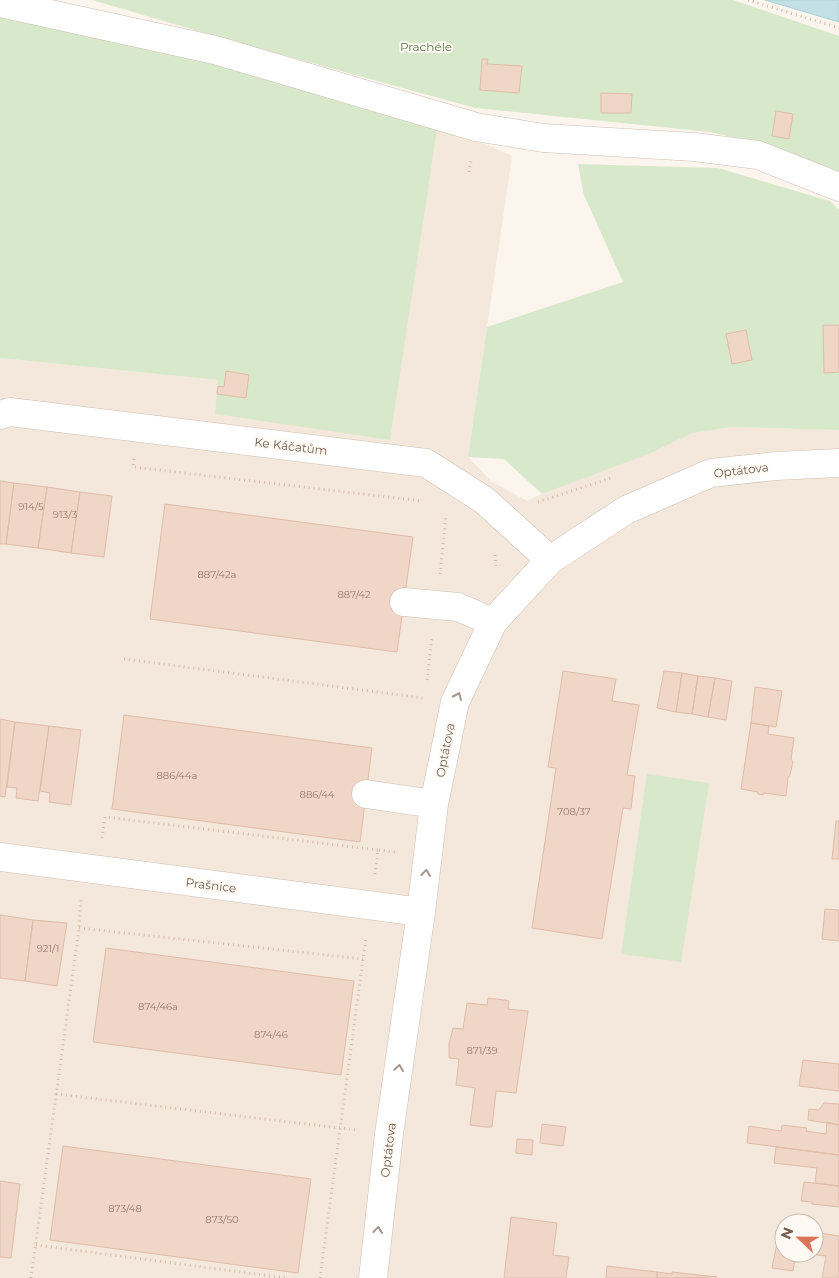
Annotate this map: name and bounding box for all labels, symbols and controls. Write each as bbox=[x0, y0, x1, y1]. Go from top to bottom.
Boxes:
park label: Prachéle bbox=[400, 39, 452, 54]
street label: Ke Káčatům bbox=[254, 434, 328, 458]
street label: Optátova bbox=[713, 459, 769, 481]
house number: 914/5 bbox=[18, 500, 44, 513]
house number: 913/3 bbox=[53, 508, 78, 521]
house number: 887/42a bbox=[197, 568, 237, 581]
house number: 887/42 bbox=[337, 588, 371, 601]
one-way arrow bbox=[452, 692, 463, 701]
street label: Optátova bbox=[432, 721, 458, 779]
house number: 886/44a bbox=[156, 769, 198, 782]
house number: 886/44 bbox=[300, 788, 335, 801]
house number: 708/37 bbox=[557, 805, 591, 818]
one-way arrow bbox=[420, 868, 431, 876]
street label: Prašnice bbox=[185, 874, 237, 896]
house number: 921/1 bbox=[37, 942, 59, 955]
house number: 874/46a bbox=[138, 1000, 178, 1013]
house number: 874/46 bbox=[254, 1028, 288, 1041]
house number: 871/39 bbox=[466, 1044, 498, 1057]
one-way arrow bbox=[393, 1064, 403, 1073]
street label: Optátova bbox=[377, 1122, 399, 1178]
house number: 873/48 bbox=[108, 1202, 142, 1215]
house number: 873/50 bbox=[205, 1213, 239, 1226]
north arrow bbox=[774, 1213, 824, 1263]
one-way arrow bbox=[373, 1225, 384, 1233]
text: N bbox=[776, 1225, 797, 1242]

